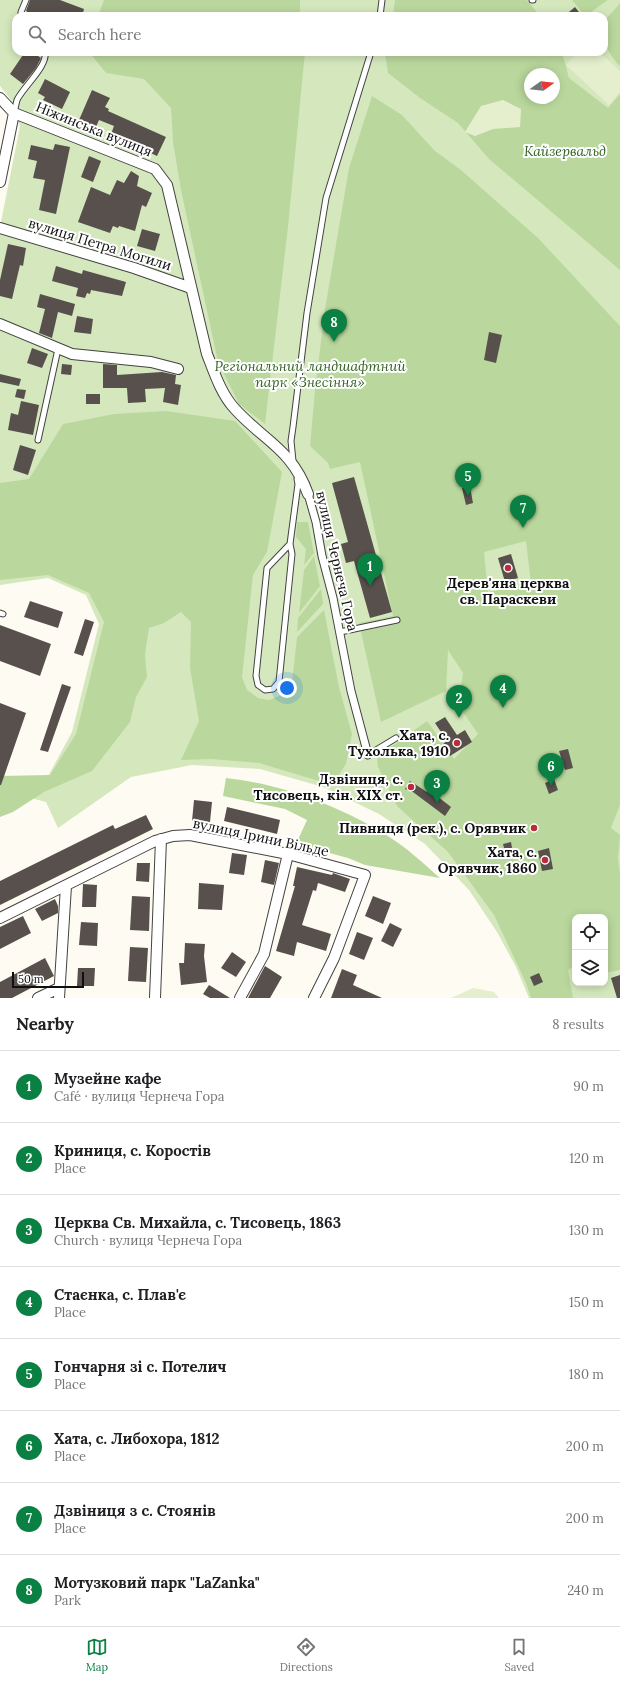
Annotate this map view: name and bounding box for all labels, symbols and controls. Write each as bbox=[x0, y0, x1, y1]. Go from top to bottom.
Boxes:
search box bbox=[12, 12, 608, 56]
icon: search bbox=[26, 23, 48, 45]
text: Search here bbox=[58, 25, 141, 44]
north arrow bbox=[524, 68, 560, 104]
street label: Ніжинська вулиця bbox=[33, 97, 155, 161]
park label: Кайзервальд bbox=[524, 142, 606, 160]
street label: вулиця Петра Могили bbox=[26, 214, 174, 274]
pin: 8 bbox=[321, 309, 347, 342]
park label: Регіональний ландшафтний парк «Знесіння» bbox=[214, 357, 406, 391]
pin: 5 bbox=[455, 463, 481, 496]
street label: вулиця Чернеча Гора bbox=[312, 489, 362, 633]
pin: 7 bbox=[510, 495, 536, 528]
pin: 1 bbox=[357, 553, 383, 586]
marker: Дерев'яна церква св. Параскеви bbox=[503, 563, 513, 573]
place label: Дерев'яна церква св. Параскеви bbox=[447, 574, 570, 608]
pin: 4 bbox=[490, 675, 516, 708]
your location bbox=[277, 678, 297, 698]
pin: 2 bbox=[446, 685, 472, 718]
place label: Хата, с. Тухолька, 1910 bbox=[348, 726, 449, 760]
marker: Хата, с. Тухолька, 1910 bbox=[452, 738, 462, 748]
pin: 6 bbox=[538, 753, 564, 786]
place label: Дзвіниця, с. Тисовець, кін. XIX ст. bbox=[254, 770, 403, 804]
pin: 3 bbox=[424, 770, 450, 803]
marker: Дзвіниця, с. Тисовець, кін. XIX ст. bbox=[406, 782, 416, 792]
street label: вулиця Ірини Вільде bbox=[191, 814, 331, 860]
place label: Пивниця (рек.), с. Орявчик bbox=[339, 819, 527, 837]
marker: Пивниця (рек.), с. Орявчик bbox=[529, 823, 539, 833]
place label: Хата, с. Орявчик, 1860 bbox=[438, 843, 537, 877]
marker: Хата, с. Орявчик, 1860 bbox=[540, 855, 550, 865]
map controls bbox=[572, 914, 608, 986]
button: locate bbox=[572, 914, 608, 950]
button: layers bbox=[572, 950, 608, 986]
scale bar bbox=[12, 970, 84, 989]
text: 50 m bbox=[18, 972, 44, 986]
text: Nearby bbox=[16, 1013, 74, 1035]
text: 8 results bbox=[552, 1016, 604, 1033]
text: Музейне кафе bbox=[54, 1069, 161, 1088]
text: 1 bbox=[26, 1078, 32, 1095]
text: 90 m bbox=[573, 1078, 604, 1095]
text: Café · вулиця Чернеча Гора bbox=[54, 1088, 225, 1105]
text: Криниця, с. Коростів bbox=[54, 1141, 211, 1160]
text: 2 bbox=[26, 1150, 32, 1167]
text: 120 m bbox=[569, 1150, 604, 1167]
text: Place bbox=[54, 1160, 86, 1177]
text: Церква Св. Михайла, с. Тисовець, 1863 bbox=[54, 1213, 341, 1232]
text: 3 bbox=[25, 1222, 33, 1239]
text: 130 m bbox=[569, 1222, 604, 1239]
text: Church · вулиця Чернеча Гора bbox=[54, 1232, 242, 1249]
text: Стаєнка, с. Плав'є bbox=[54, 1285, 186, 1304]
text: 4 bbox=[25, 1294, 33, 1311]
text: 150 m bbox=[569, 1294, 604, 1311]
text: Place bbox=[54, 1304, 86, 1321]
text: Гончарня зі с. Потелич bbox=[54, 1357, 226, 1376]
text: 5 bbox=[25, 1366, 33, 1383]
text: 180 m bbox=[569, 1366, 604, 1383]
text: Place bbox=[54, 1376, 86, 1393]
text: Хата, с. Либохора, 1812 bbox=[54, 1429, 219, 1448]
text: 6 bbox=[25, 1438, 33, 1455]
text: 200 m bbox=[566, 1438, 604, 1455]
text: Place bbox=[54, 1448, 86, 1465]
text: Дзвіниця з с. Стоянів bbox=[54, 1501, 216, 1520]
text: 7 bbox=[26, 1510, 32, 1527]
text: 200 m bbox=[566, 1510, 604, 1527]
text: Place bbox=[54, 1520, 86, 1537]
text: Мотузковий парк "LaZanka" bbox=[54, 1573, 260, 1592]
text: 8 bbox=[25, 1582, 33, 1599]
text: 240 m bbox=[567, 1582, 604, 1599]
text: Park bbox=[54, 1592, 81, 1609]
tab: Map bbox=[86, 1636, 108, 1674]
tab: Directions bbox=[280, 1636, 333, 1674]
tab: Saved bbox=[504, 1636, 534, 1674]

